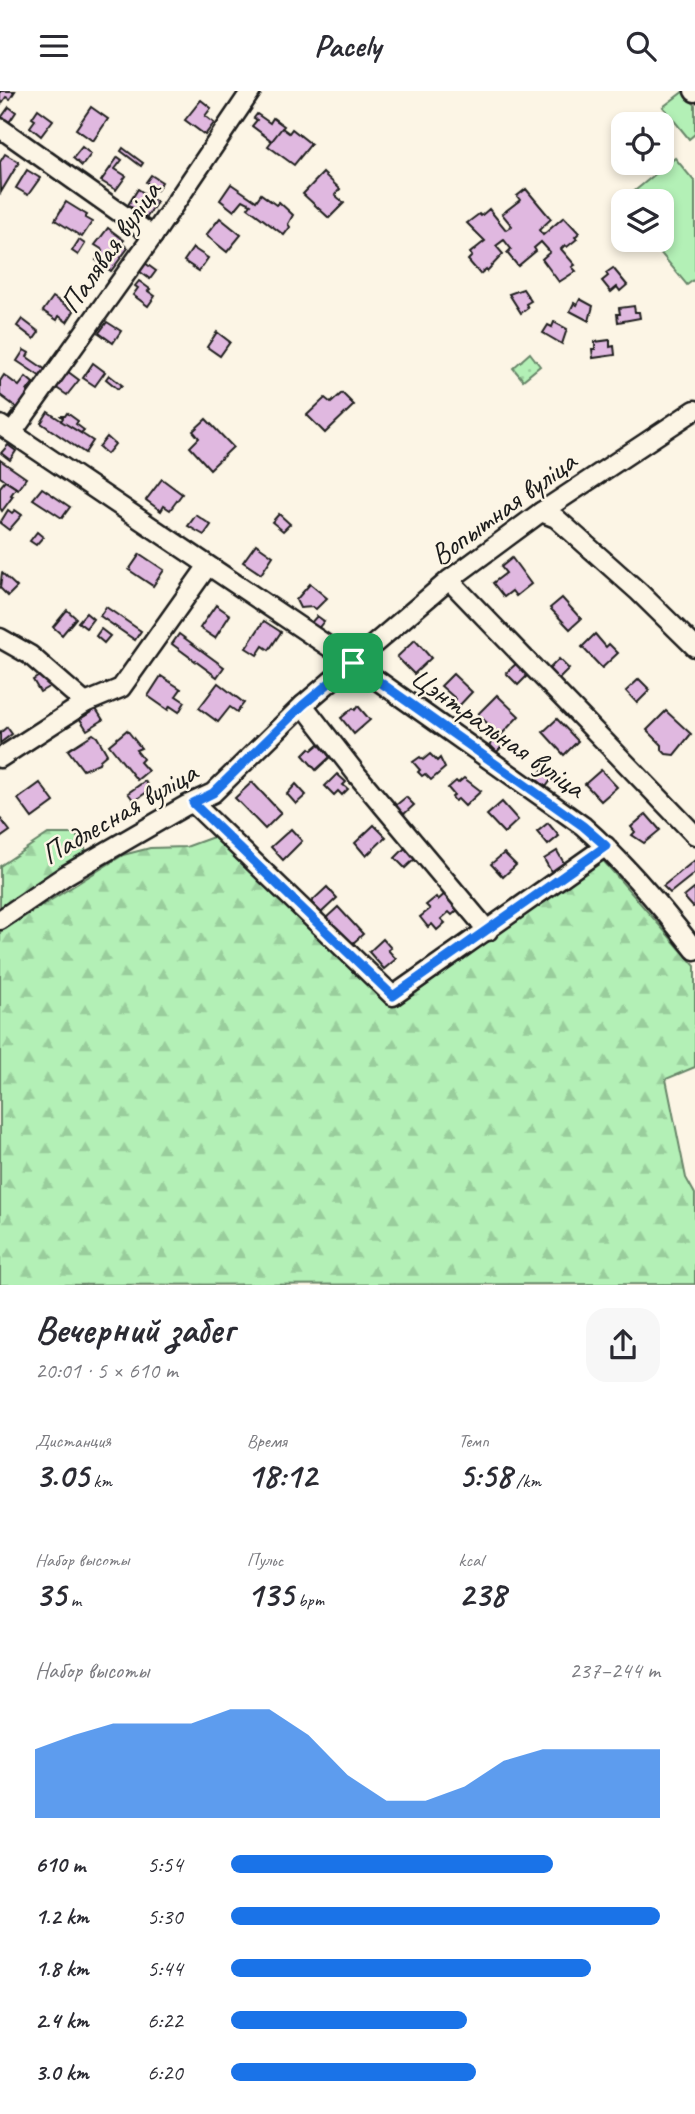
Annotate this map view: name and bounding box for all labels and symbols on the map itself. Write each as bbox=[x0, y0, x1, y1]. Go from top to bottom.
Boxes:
street label: Палявая вуліца bbox=[51, 172, 170, 320]
street label: Вопытная вуліца bbox=[423, 441, 585, 574]
pin bbox=[323, 633, 383, 693]
street label: Цэнтральная вуліца bbox=[403, 658, 594, 807]
street label: Падлесная вуліца bbox=[34, 752, 206, 873]

